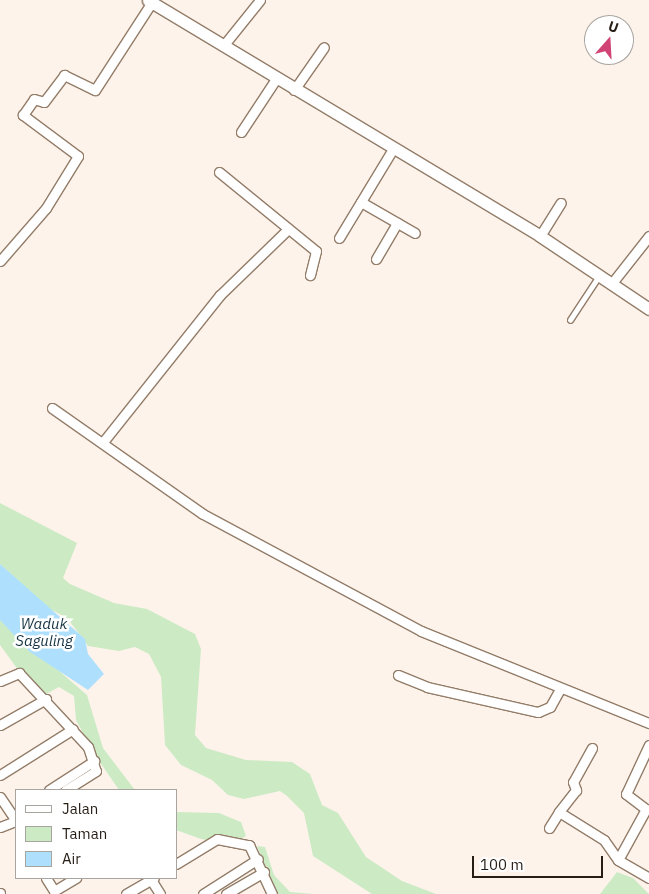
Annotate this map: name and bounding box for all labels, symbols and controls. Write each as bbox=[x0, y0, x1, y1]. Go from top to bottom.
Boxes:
north arrow bbox=[584, 15, 634, 65]
text: U bbox=[606, 17, 621, 37]
water label: Waduk Saguling bbox=[15, 614, 73, 649]
legend bbox=[15, 789, 178, 879]
text: Jalan bbox=[62, 799, 98, 818]
text: Taman bbox=[62, 824, 107, 843]
scale bar bbox=[474, 846, 605, 878]
text: Air bbox=[62, 849, 81, 868]
text: 100 m bbox=[480, 855, 524, 874]

